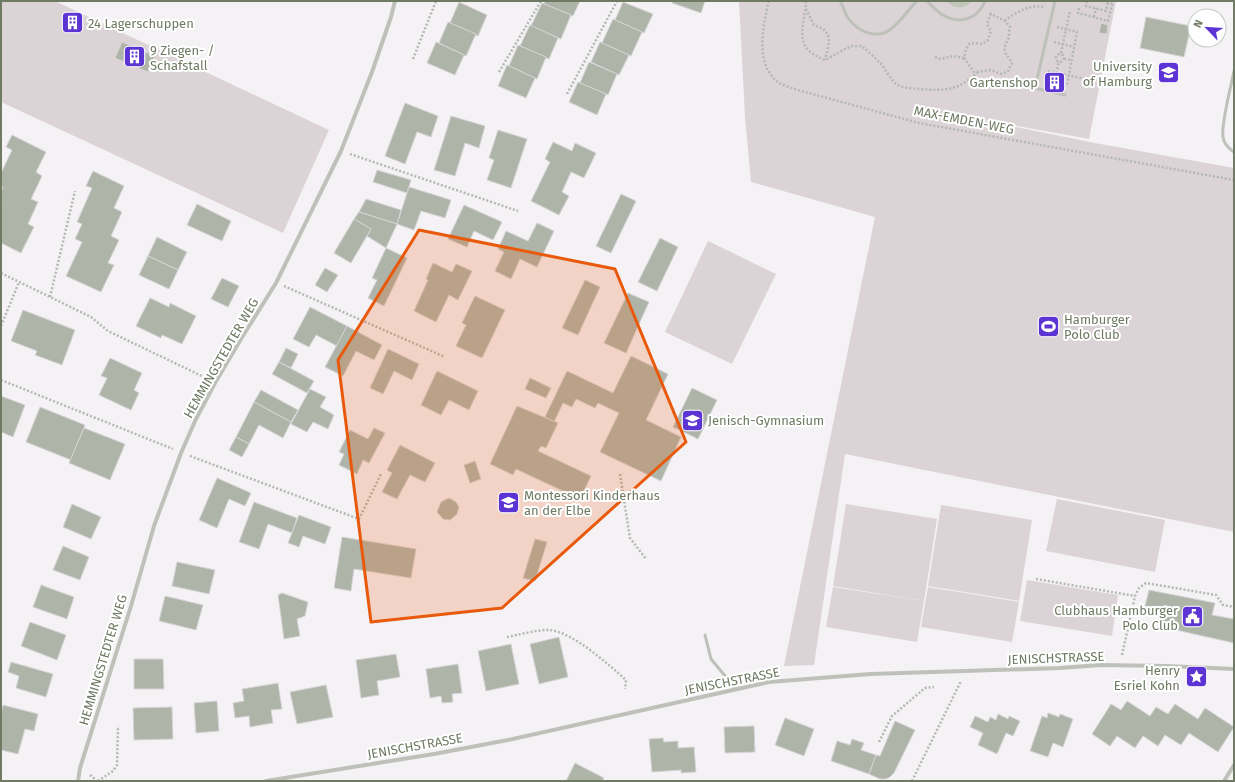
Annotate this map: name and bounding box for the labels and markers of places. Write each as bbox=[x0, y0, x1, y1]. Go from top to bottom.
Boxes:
building icon: 24 Lagerschuppen bbox=[59, 10, 85, 36]
place label: 24 Lagerschuppen bbox=[88, 16, 194, 31]
place label: 9 Ziegen- / Schafstall bbox=[150, 43, 215, 73]
building icon: 9 Ziegen- / Schafstall bbox=[122, 44, 148, 70]
place label: University of Hamburg bbox=[1083, 59, 1153, 89]
school or university icon: University of Hamburg bbox=[1155, 60, 1181, 86]
building icon: Gartenshop bbox=[1041, 69, 1067, 95]
place label: Gartenshop bbox=[970, 75, 1038, 90]
place label: Hamburger Polo Club bbox=[1064, 312, 1130, 342]
sports icon: Hamburger Polo Club bbox=[1036, 313, 1062, 339]
school or university icon: Jenisch-Gymnasium bbox=[680, 407, 706, 433]
place label: Jenisch-Gymnasium bbox=[708, 413, 824, 428]
place label: Montessori Kinderhaus an der Elbe bbox=[524, 488, 660, 518]
school or university icon: Montessori Kinderhaus an der Elbe bbox=[496, 489, 522, 515]
place label: Clubhaus Hamburger Polo Club bbox=[1054, 603, 1178, 633]
public building icon: Clubhaus Hamburger Polo Club bbox=[1180, 604, 1206, 630]
place label: Henry Esriel Kohn bbox=[1114, 663, 1181, 693]
place icon: Henry Esriel Kohn bbox=[1183, 664, 1209, 690]

